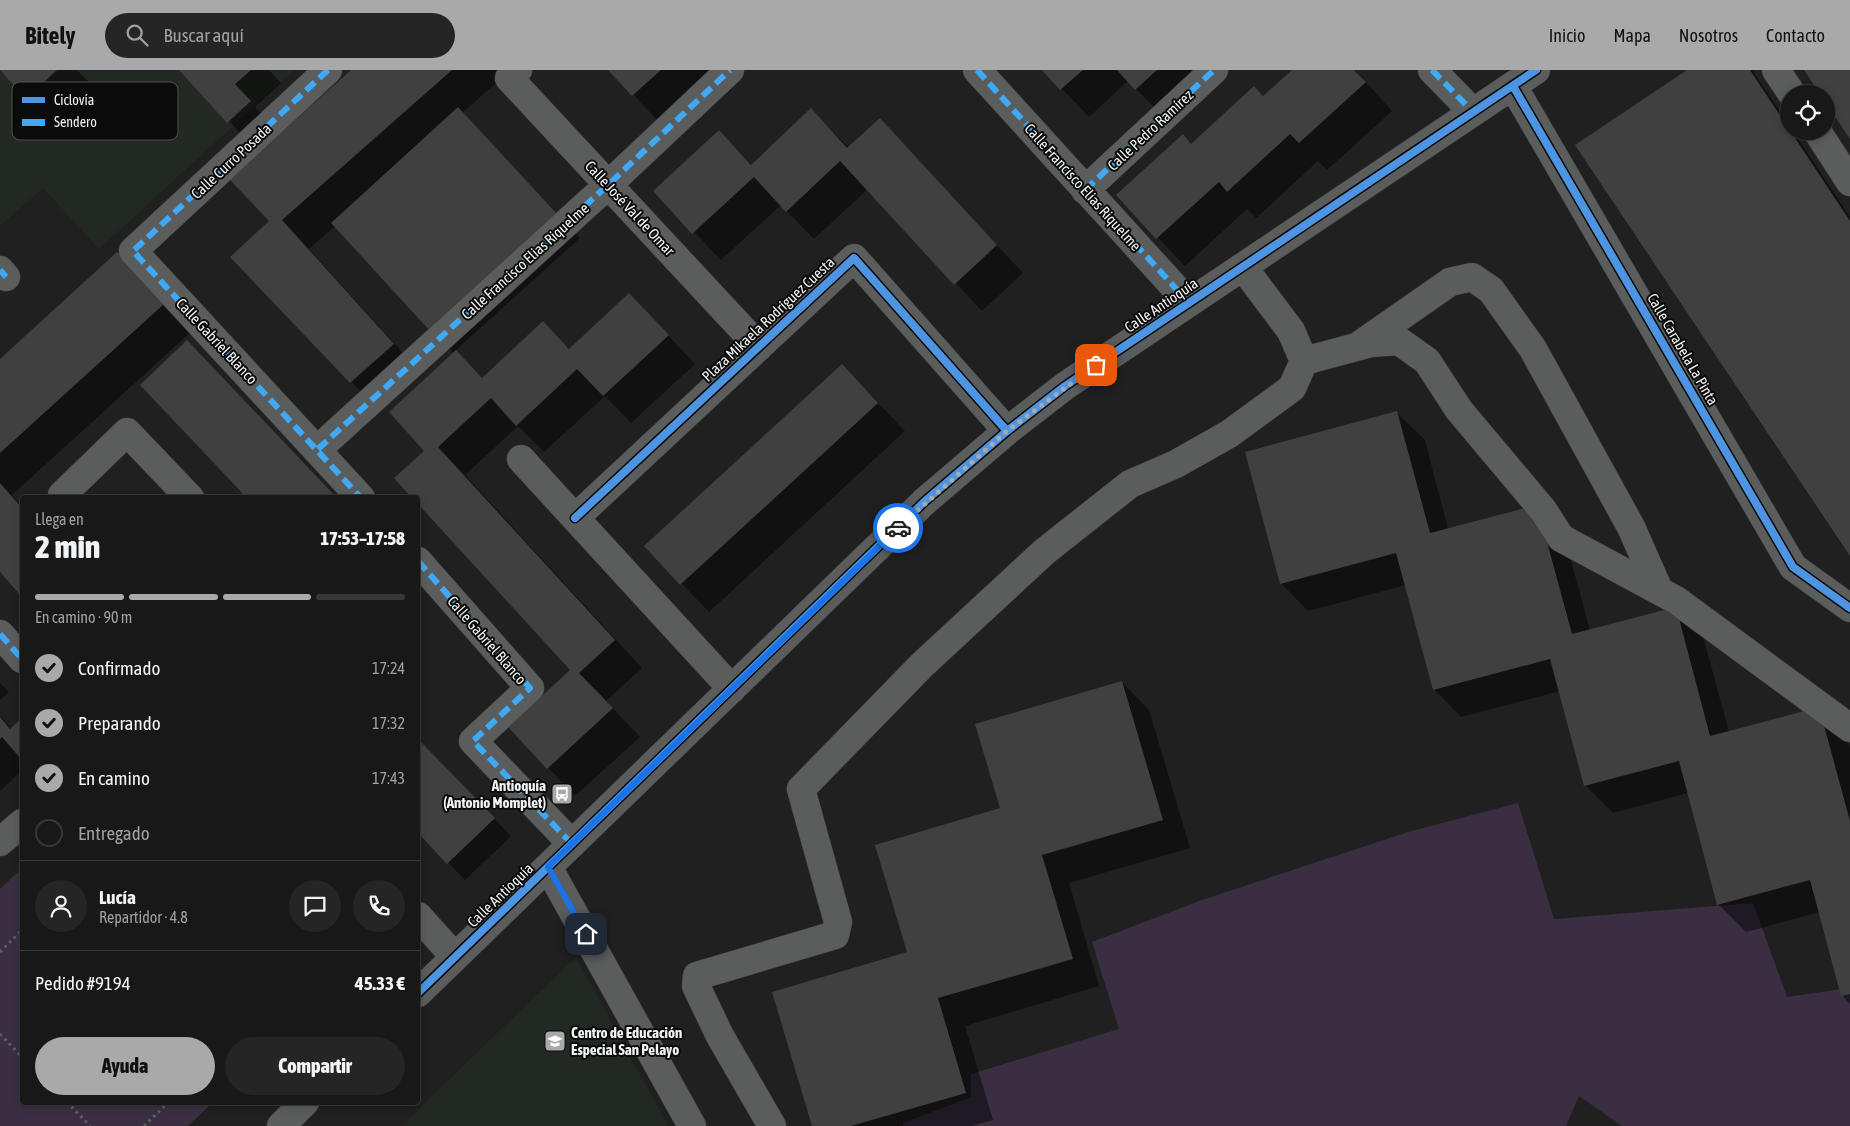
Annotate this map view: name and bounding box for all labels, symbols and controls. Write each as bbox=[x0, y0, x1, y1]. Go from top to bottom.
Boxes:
search box bbox=[105, 13, 455, 58]
icon: search bbox=[123, 21, 151, 49]
text: Bitely bbox=[25, 22, 75, 49]
text: Buscar aquí bbox=[163, 24, 244, 46]
text: Inicio bbox=[1549, 25, 1585, 46]
text: Mapa bbox=[1613, 25, 1651, 46]
text: Nosotros bbox=[1679, 25, 1738, 46]
text: Contacto bbox=[1766, 25, 1825, 46]
legend bbox=[12, 82, 178, 140]
map controls bbox=[1780, 85, 1835, 140]
button: locate bbox=[1780, 85, 1835, 140]
street label: Calle Pedro Ramírez bbox=[1104, 86, 1197, 174]
text: Ciclovía bbox=[54, 92, 94, 108]
text: Sendero bbox=[54, 114, 97, 130]
street label: Calle Curro Posada bbox=[188, 120, 274, 202]
street label: Calle Francisco Elias Riquelme bbox=[1021, 120, 1145, 254]
street label: Calle José Val de Omar bbox=[582, 157, 679, 259]
street label: Calle Francisco Elias Riquelme bbox=[458, 199, 592, 323]
street label: Plaza Mikaela Rodríguez Cuesta bbox=[698, 253, 838, 385]
street label: Calle Antioquía bbox=[1121, 274, 1201, 336]
street label: Calle Carabela La Pinta bbox=[1644, 290, 1722, 408]
street label: Calle Gabriel Blanco bbox=[173, 295, 261, 387]
pin bbox=[1075, 344, 1117, 386]
icon: bag bbox=[1082, 351, 1110, 379]
courier bbox=[873, 503, 923, 553]
text: Llega en bbox=[35, 510, 84, 528]
icon: car bbox=[884, 514, 912, 542]
text: 17:53–17:58 bbox=[320, 527, 405, 549]
text: 2 min bbox=[35, 528, 100, 565]
street label: Calle Gabriel Blanco bbox=[444, 593, 530, 687]
text: En camino · 90 m bbox=[35, 608, 132, 626]
icon: check bbox=[35, 654, 63, 682]
text: Confirmado bbox=[78, 657, 160, 679]
text: 17:24 bbox=[372, 659, 405, 677]
icon: check bbox=[35, 709, 63, 737]
text: Preparando bbox=[78, 712, 161, 734]
text: 17:32 bbox=[372, 714, 405, 732]
icon: check bbox=[35, 764, 63, 792]
text: En camino bbox=[78, 767, 150, 789]
text: 17:43 bbox=[372, 769, 405, 787]
place label: Antioquía (Antonio Momplet) bbox=[443, 777, 546, 811]
bus stop icon: Antioquía (Antonio Momplet) bbox=[550, 782, 574, 806]
text: Entregado bbox=[78, 822, 150, 844]
street label: Calle Antioquía bbox=[464, 859, 536, 931]
button: person bbox=[35, 880, 87, 932]
button: chat bbox=[289, 880, 341, 932]
button: phone bbox=[353, 880, 405, 932]
text: Lucía bbox=[99, 886, 136, 908]
text: Repartidor · 4.8 bbox=[99, 908, 188, 926]
pin bbox=[565, 913, 607, 955]
icon: home bbox=[572, 920, 600, 948]
text: Pedido #9194 bbox=[35, 972, 131, 994]
text: 45.33 € bbox=[355, 972, 405, 994]
place label: Centro de Educación Especial San Pelayo bbox=[571, 1024, 682, 1058]
school or university icon: Centro de Educación Especial San Pelayo bbox=[543, 1029, 567, 1053]
button: Ayuda bbox=[35, 1037, 215, 1095]
button: Compartir bbox=[225, 1037, 405, 1095]

